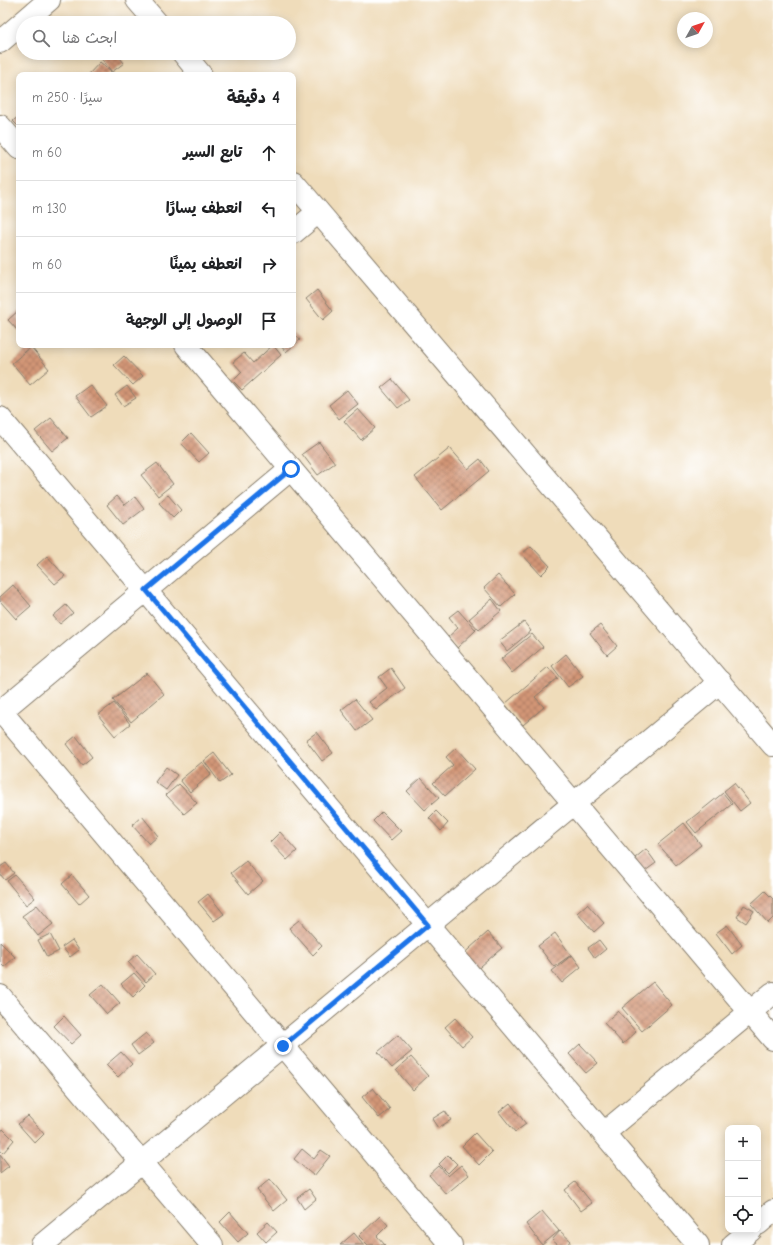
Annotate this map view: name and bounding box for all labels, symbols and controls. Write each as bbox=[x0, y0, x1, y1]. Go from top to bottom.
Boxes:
north arrow bbox=[677, 12, 713, 48]
search box bbox=[16, 16, 296, 60]
icon: search bbox=[30, 27, 52, 49]
text: ابحث هنا bbox=[62, 29, 117, 47]
text: 4 دقيقة bbox=[227, 88, 280, 107]
text: سيرًا · 250 m bbox=[32, 90, 102, 105]
icon: ahead bbox=[258, 142, 280, 164]
text: تابع السير bbox=[183, 143, 242, 161]
text: 60 m bbox=[32, 145, 62, 160]
icon: left bbox=[258, 198, 280, 220]
text: انعطف يسارًا bbox=[166, 199, 242, 217]
text: 130 m bbox=[32, 201, 67, 216]
icon: right bbox=[258, 254, 280, 276]
text: انعطف يمينًا bbox=[170, 255, 242, 273]
text: 60 m bbox=[32, 257, 62, 272]
icon: arrive bbox=[258, 310, 280, 332]
text: الوصول إلى الوجهة bbox=[126, 311, 242, 329]
route start bbox=[282, 460, 300, 478]
route end bbox=[274, 1037, 292, 1055]
map controls bbox=[725, 1125, 761, 1233]
button: + bbox=[725, 1125, 761, 1161]
button: − bbox=[725, 1161, 761, 1197]
button: locate bbox=[725, 1197, 761, 1233]

